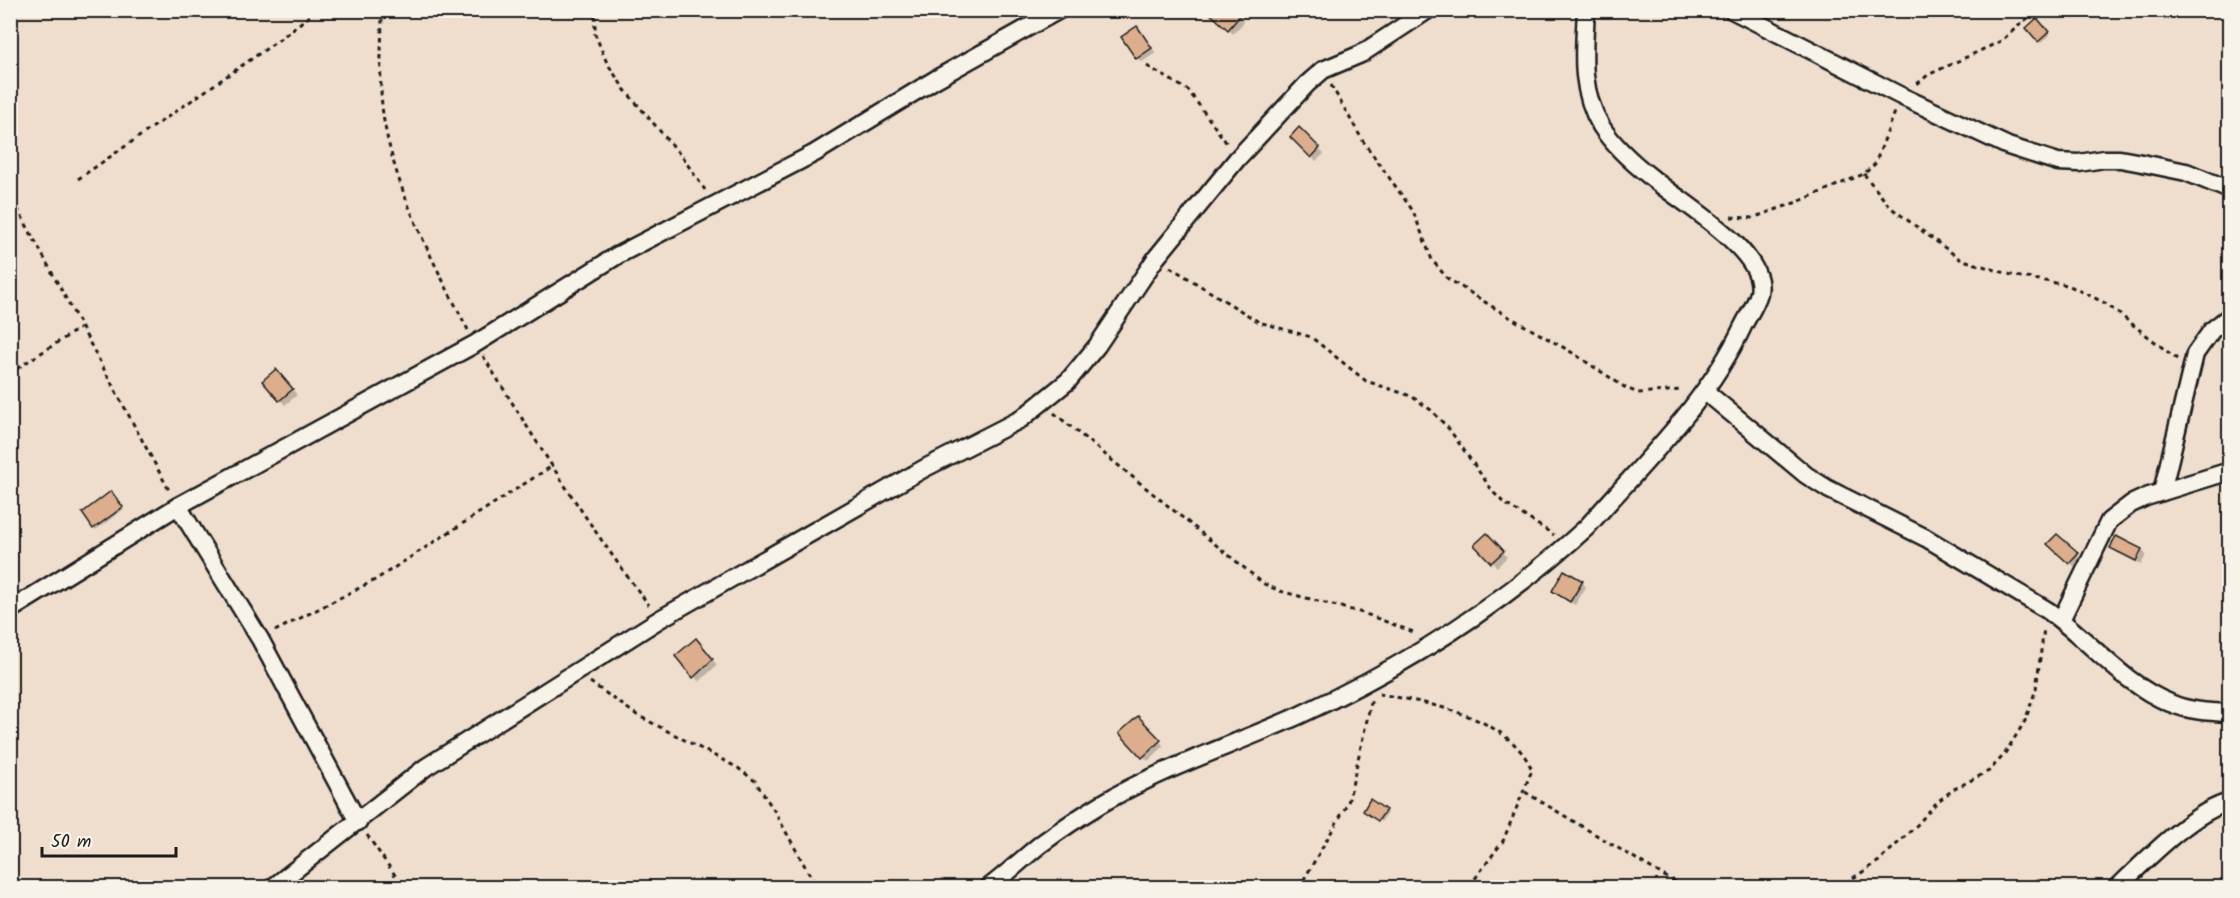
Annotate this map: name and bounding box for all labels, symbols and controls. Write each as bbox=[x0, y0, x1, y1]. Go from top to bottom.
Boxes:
scale bar bbox=[42, 820, 176, 858]
text: 50 m bbox=[51, 828, 91, 857]

